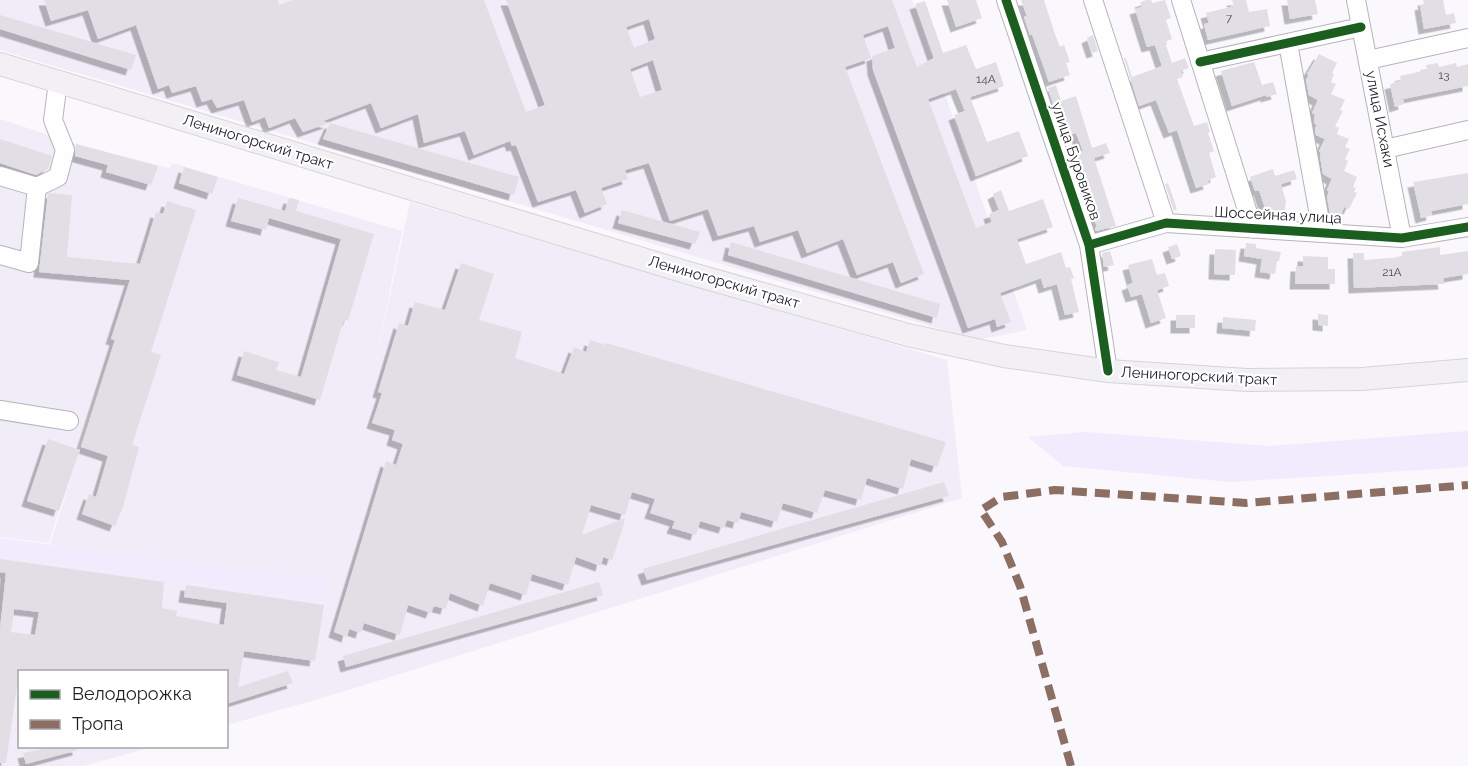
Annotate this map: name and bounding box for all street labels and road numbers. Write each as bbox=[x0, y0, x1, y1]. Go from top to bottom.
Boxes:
street label: улица Исхаки bbox=[1362, 69, 1398, 169]
street label: улица Буровиков bbox=[1047, 100, 1105, 222]
street label: Лениногорский тракт bbox=[181, 111, 335, 173]
street label: Шоссейная улица bbox=[1214, 203, 1342, 227]
street label: Лениногорский тракт bbox=[646, 252, 802, 312]
street label: Лениногорский тракт bbox=[1120, 363, 1278, 389]

